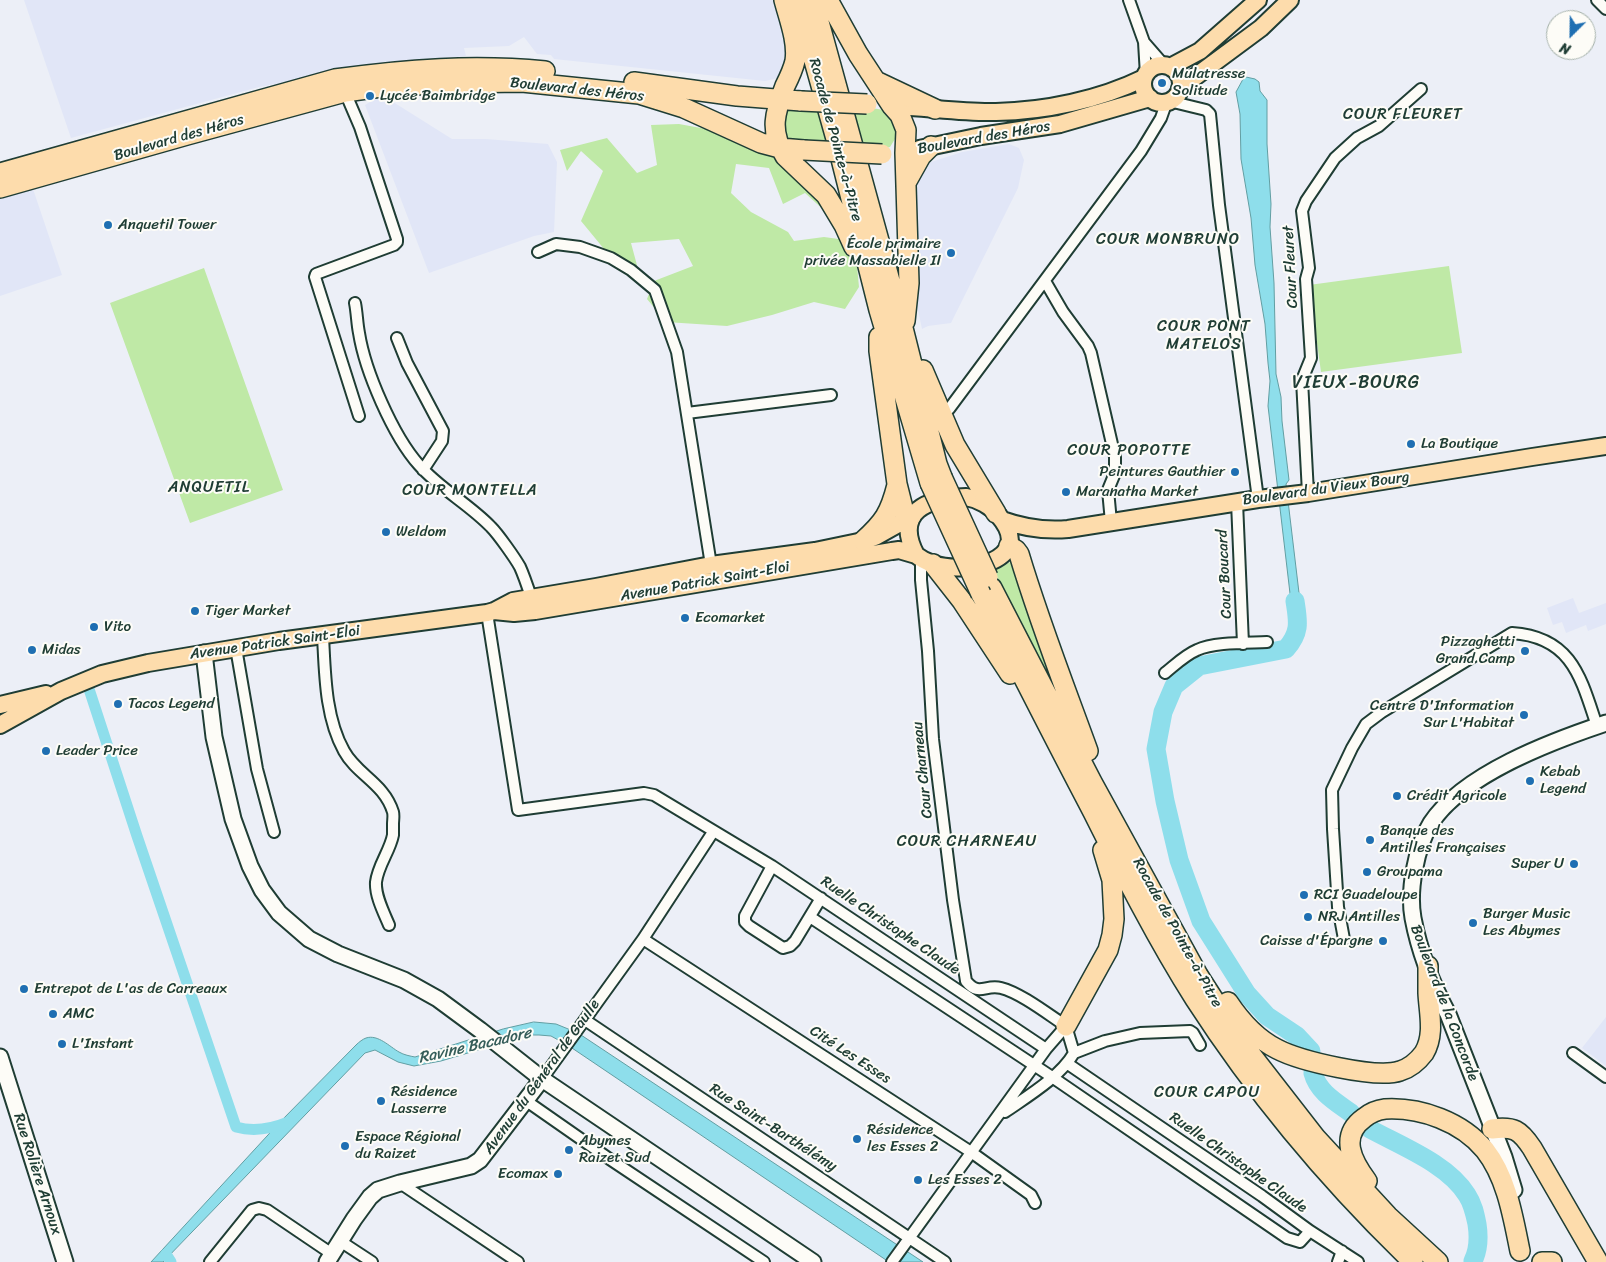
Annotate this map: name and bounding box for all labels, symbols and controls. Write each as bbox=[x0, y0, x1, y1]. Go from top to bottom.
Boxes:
north arrow bbox=[1546, 10, 1596, 60]
text: N bbox=[1556, 35, 1575, 62]
street label: Rocade de Pointe-à-Pitre bbox=[805, 56, 865, 224]
place label: Mulatresse Solitude bbox=[1172, 65, 1246, 100]
street label: Boulevard des Héros bbox=[509, 74, 645, 106]
marker: Mulatresse Solitude bbox=[1156, 77, 1168, 89]
place label: Lycée Baimbridge bbox=[380, 87, 496, 105]
marker: Lycée Baimbridge bbox=[364, 90, 376, 102]
district label: COUR FLEURET bbox=[1342, 105, 1464, 125]
street label: Boulevard des Héros bbox=[112, 111, 246, 165]
street label: Boulevard des Héros bbox=[916, 117, 1052, 159]
place label: Anquetil Tower bbox=[118, 216, 216, 234]
marker: Anquetil Tower bbox=[102, 219, 114, 231]
street label: Cour Fleuret bbox=[1280, 225, 1302, 309]
district label: COUR MONBRUNO bbox=[1094, 230, 1242, 250]
place label: École primaire privée Massabielle II bbox=[805, 235, 941, 270]
marker: École primaire privée Massabielle II bbox=[945, 247, 957, 259]
district label: COUR PONT MATELOS bbox=[1156, 317, 1252, 355]
district label: VIEUX-BOURG bbox=[1291, 372, 1421, 394]
place label: La Boutique bbox=[1421, 435, 1498, 453]
marker: La Boutique bbox=[1405, 438, 1417, 450]
district label: COUR POPOTTE bbox=[1066, 441, 1192, 461]
place label: Peintures Gauthier bbox=[1099, 463, 1225, 481]
marker: Peintures Gauthier bbox=[1229, 466, 1241, 478]
street label: Boulevard du Vieux Bourg bbox=[1241, 468, 1411, 510]
district label: ANQUETIL bbox=[168, 478, 250, 498]
district label: COUR MONTELLA bbox=[401, 481, 539, 501]
place label: Maranatha Market bbox=[1076, 483, 1198, 501]
marker: Maranatha Market bbox=[1060, 486, 1072, 498]
place label: Weldom bbox=[396, 523, 447, 541]
marker: Weldom bbox=[380, 526, 392, 538]
street label: Cour Boucard bbox=[1214, 529, 1236, 619]
street label: Avenue Patrick Saint-Eloi bbox=[619, 558, 791, 606]
place label: Tiger Market bbox=[205, 602, 290, 620]
marker: Tiger Market bbox=[189, 605, 201, 617]
place label: Ecomarket bbox=[695, 609, 765, 627]
marker: Ecomarket bbox=[679, 612, 691, 624]
place label: Vito bbox=[104, 618, 131, 636]
marker: Vito bbox=[88, 621, 100, 633]
street label: Avenue Patrick Saint-Eloi bbox=[189, 622, 361, 664]
place label: Pizzaghetti Grand Camp bbox=[1436, 633, 1515, 668]
place label: Midas bbox=[42, 641, 81, 659]
marker: Midas bbox=[26, 644, 38, 656]
marker: Pizzaghetti Grand Camp bbox=[1519, 645, 1531, 657]
place label: Tacos Legend bbox=[128, 695, 214, 713]
place label: Centre D'Information Sur L'Habitat bbox=[1370, 697, 1514, 732]
marker: Tacos Legend bbox=[112, 698, 124, 710]
marker: Centre D'Information Sur L'Habitat bbox=[1518, 709, 1530, 721]
street label: Cour Charneau bbox=[909, 721, 937, 819]
place label: Leader Price bbox=[56, 742, 138, 760]
marker: Leader Price bbox=[40, 745, 52, 757]
place label: Kebab Legend bbox=[1540, 763, 1586, 798]
marker: Kebab Legend bbox=[1524, 775, 1536, 787]
place label: Crédit Agricole bbox=[1407, 787, 1507, 805]
marker: Crédit Agricole bbox=[1391, 790, 1403, 802]
place label: Banque des Antilles Françaises bbox=[1380, 822, 1506, 857]
district label: COUR CHARNEAU bbox=[895, 832, 1039, 852]
marker: Banque des Antilles Françaises bbox=[1364, 834, 1376, 846]
street label: Rocade de Pointe-à-Pitre bbox=[1128, 855, 1226, 1011]
place label: Super U bbox=[1511, 855, 1564, 873]
marker: Super U bbox=[1568, 858, 1580, 870]
place label: Groupama bbox=[1377, 863, 1443, 881]
marker: Groupama bbox=[1361, 866, 1373, 878]
street label: Ruelle Christophe Claude bbox=[817, 873, 963, 979]
place label: RCI Guadeloupe bbox=[1314, 886, 1417, 904]
marker: RCI Guadeloupe bbox=[1298, 889, 1310, 901]
place label: Burger Music Les Abymes bbox=[1483, 905, 1571, 940]
place label: NRJ Antilles bbox=[1318, 908, 1400, 926]
marker: NRJ Antilles bbox=[1302, 911, 1314, 923]
marker: Burger Music Les Abymes bbox=[1467, 917, 1479, 929]
street label: Boulevard de la Concorde bbox=[1406, 922, 1482, 1084]
place label: Caisse d'Épargne bbox=[1260, 932, 1373, 950]
marker: Caisse d'Épargne bbox=[1377, 935, 1389, 947]
place label: Entrepot de L'as de Carreaux bbox=[34, 980, 227, 998]
marker: Entrepot de L'as de Carreaux bbox=[18, 983, 30, 995]
street label: Avenue du Général de Gaulle bbox=[480, 996, 604, 1158]
place label: AMC bbox=[63, 1005, 94, 1023]
marker: AMC bbox=[47, 1008, 59, 1020]
street label: Cité Les Esses bbox=[806, 1022, 894, 1088]
water label: Ravine Bacadore bbox=[417, 1024, 533, 1068]
place label: L'Instant bbox=[72, 1035, 134, 1053]
marker: L'Instant bbox=[56, 1038, 68, 1050]
street label: Rue Saint-Barthélémy bbox=[706, 1080, 840, 1176]
place label: Résidence Lasserre bbox=[391, 1083, 457, 1118]
district label: COUR CAPOU bbox=[1153, 1083, 1261, 1103]
marker: Résidence Lasserre bbox=[375, 1095, 387, 1107]
street label: Ruelle Christophe Claude bbox=[1166, 1109, 1310, 1217]
street label: Rue Rolière Arnoux bbox=[9, 1111, 65, 1237]
place label: Résidence les Esses 2 bbox=[867, 1121, 938, 1156]
place label: Espace Régional du Raizet bbox=[355, 1128, 461, 1163]
place label: Abymes Raizet Sud bbox=[579, 1132, 650, 1167]
marker: Résidence les Esses 2 bbox=[851, 1133, 863, 1145]
marker: Espace Régional du Raizet bbox=[339, 1140, 351, 1152]
marker: Abymes Raizet Sud bbox=[563, 1144, 575, 1156]
place label: Ecomax bbox=[498, 1165, 548, 1183]
marker: Ecomax bbox=[552, 1168, 564, 1180]
place label: Les Esses 2 bbox=[928, 1171, 1002, 1189]
marker: Les Esses 2 bbox=[912, 1174, 924, 1186]

